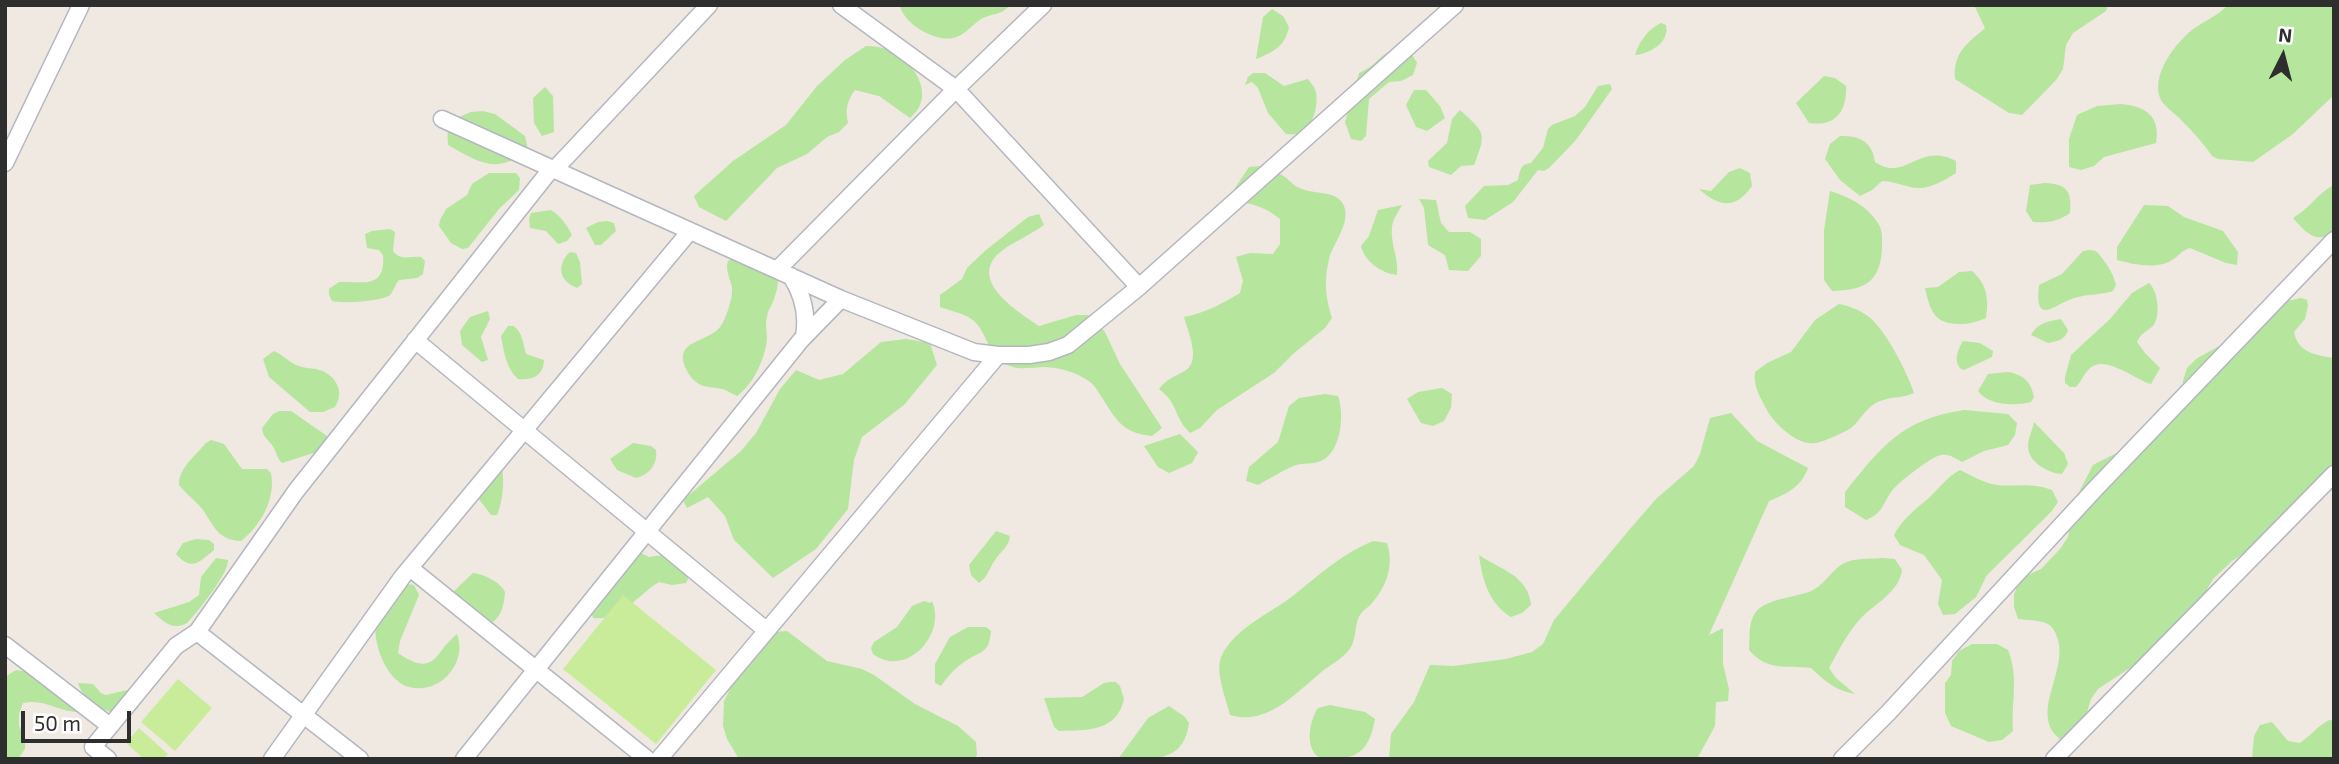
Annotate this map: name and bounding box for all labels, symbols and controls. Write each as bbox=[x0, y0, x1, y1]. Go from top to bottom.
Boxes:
north arrow bbox=[2248, 21, 2318, 91]
text: N bbox=[2277, 22, 2293, 47]
scale bar bbox=[24, 698, 135, 742]
text: 50 m bbox=[34, 710, 81, 735]

